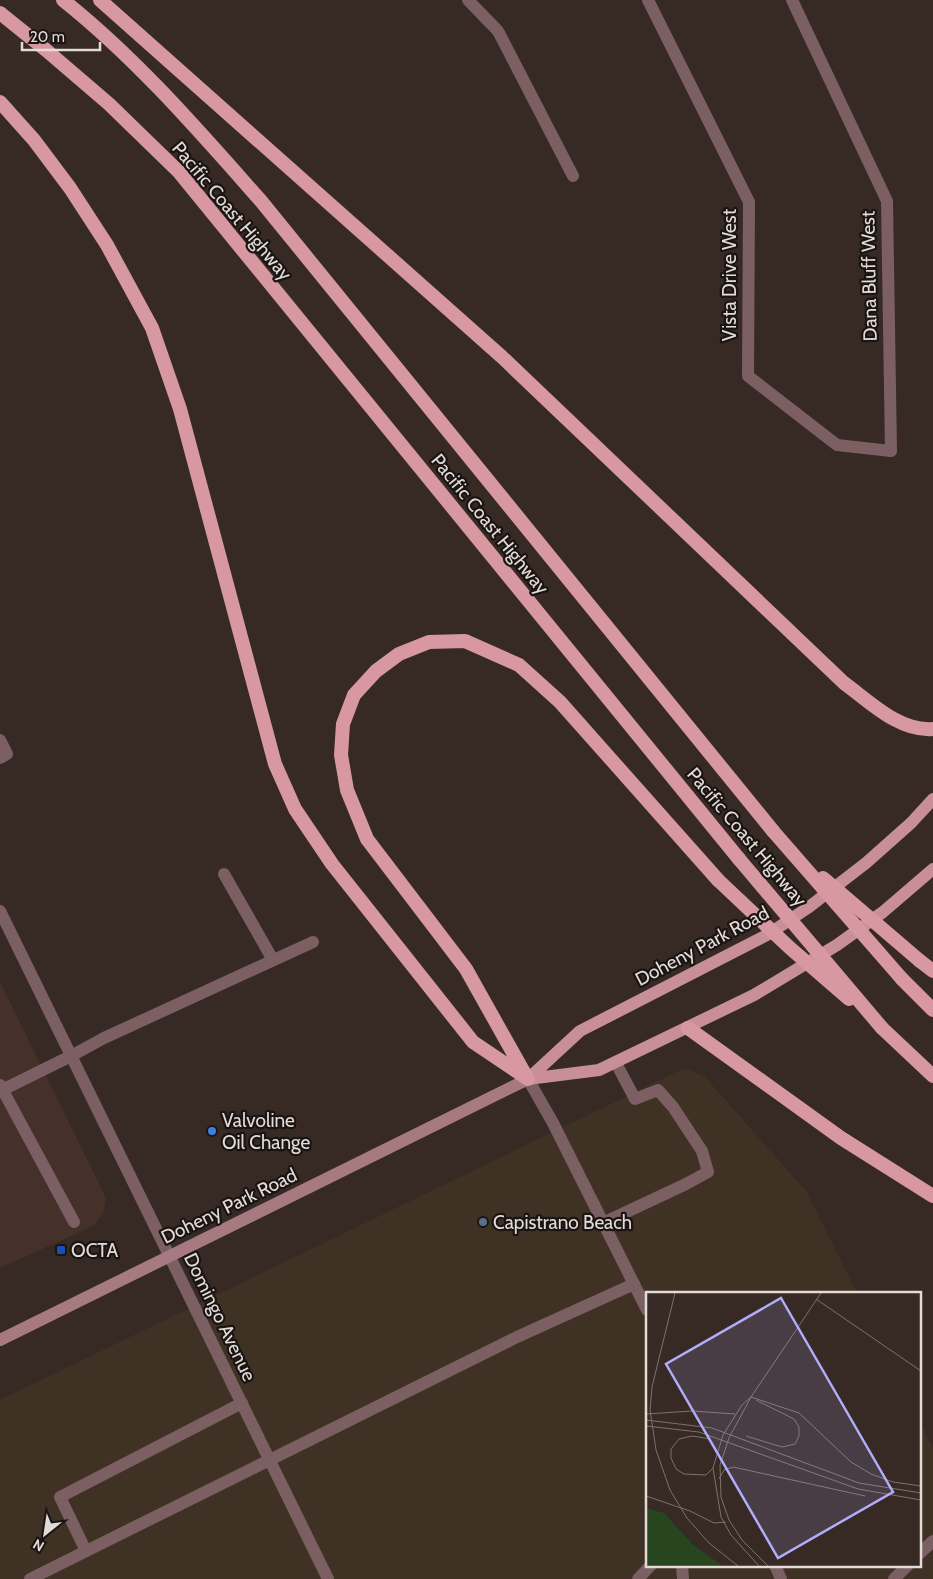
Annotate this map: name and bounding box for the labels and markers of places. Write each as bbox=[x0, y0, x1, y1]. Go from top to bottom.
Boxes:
place label: Valvoline Oil Change bbox=[222, 1109, 310, 1154]
marker: Valvoline Oil Change bbox=[206, 1125, 218, 1137]
place label: Capistrano Beach bbox=[493, 1211, 632, 1234]
marker: Capistrano Beach bbox=[477, 1216, 489, 1228]
place label: OCTA bbox=[71, 1239, 118, 1262]
marker: OCTA bbox=[55, 1244, 67, 1256]

